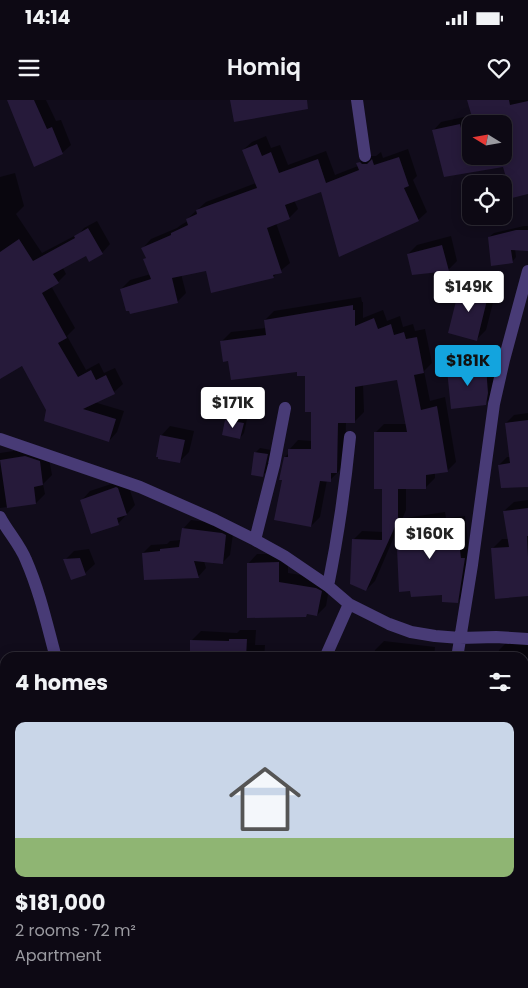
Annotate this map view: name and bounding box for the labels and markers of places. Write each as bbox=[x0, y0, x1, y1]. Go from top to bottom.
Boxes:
pin: $149K bbox=[434, 270, 504, 313]
pin: $181K bbox=[433, 344, 503, 387]
pin: $171K bbox=[198, 386, 268, 429]
pin: $160K bbox=[395, 518, 465, 560]

